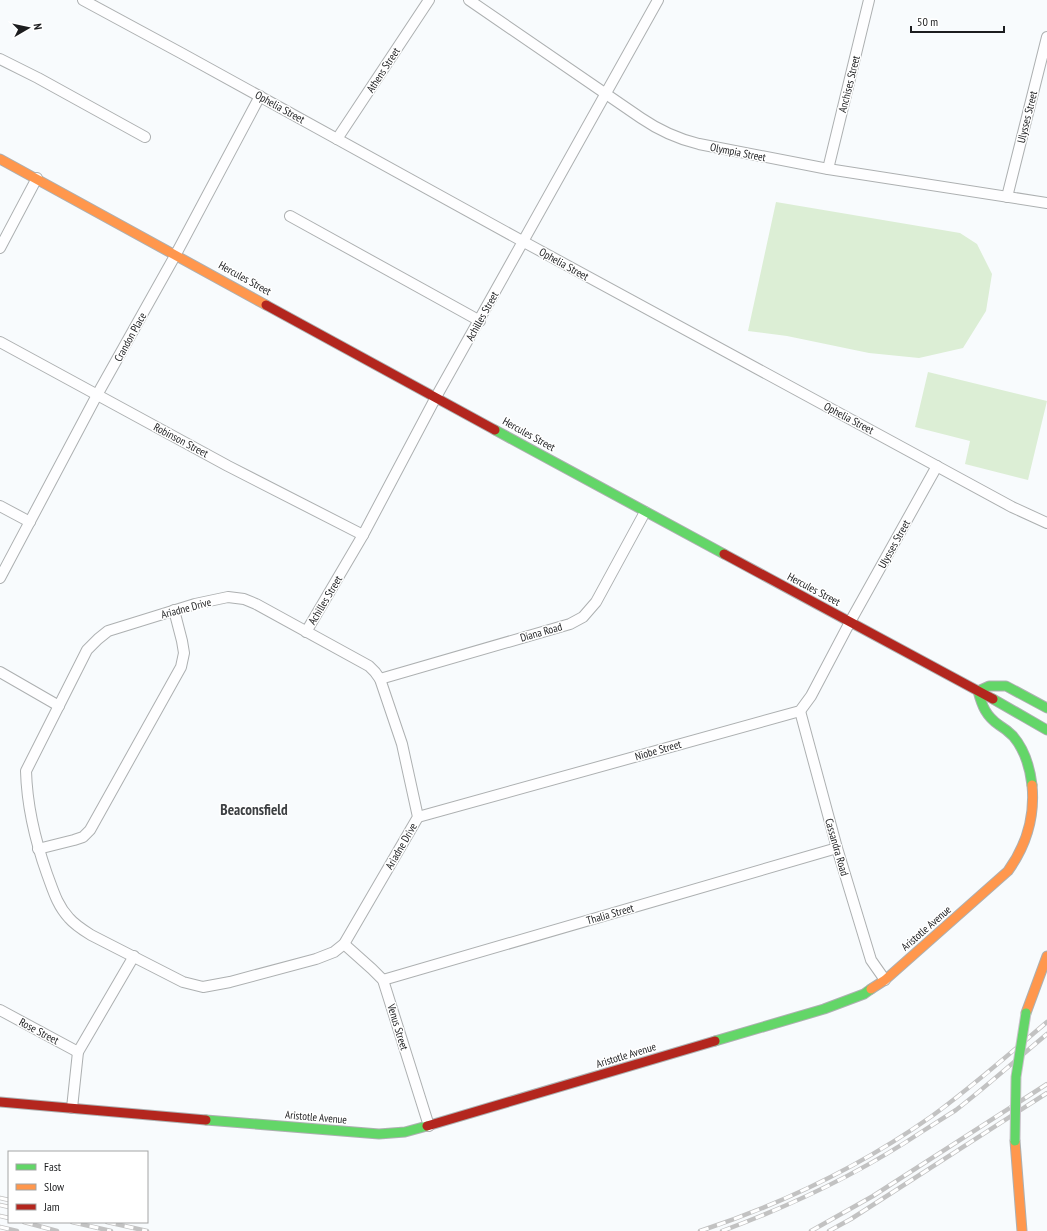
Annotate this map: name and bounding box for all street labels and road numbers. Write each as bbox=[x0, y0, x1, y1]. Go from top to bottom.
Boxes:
street label: Athens Street bbox=[363, 45, 403, 95]
street label: Anchises Street bbox=[835, 54, 863, 114]
street label: Ophelia Street bbox=[253, 88, 307, 126]
street label: Ulysses Street bbox=[1014, 89, 1040, 145]
street label: Olympia Street bbox=[709, 140, 767, 164]
street label: Ophelia Street bbox=[537, 245, 591, 283]
street label: Hercules Street bbox=[216, 258, 274, 298]
street label: Achilles Street bbox=[463, 289, 501, 343]
street label: Crandon Place bbox=[111, 310, 149, 364]
street label: Ophelia Street bbox=[822, 399, 876, 437]
street label: Hercules Street bbox=[500, 414, 558, 454]
street label: Robinson Street bbox=[151, 420, 211, 460]
street label: Ulysses Street bbox=[875, 517, 913, 571]
street label: Hercules Street bbox=[785, 569, 843, 609]
street label: Achilles Street bbox=[305, 573, 345, 627]
street label: Ariadne Drive bbox=[159, 594, 213, 621]
street label: Diana Road bbox=[518, 619, 564, 645]
street label: Niobe Street bbox=[633, 737, 683, 763]
street label: Cassandra Road bbox=[822, 817, 852, 878]
street label: Ariadne Drive bbox=[382, 820, 420, 872]
street label: Thalia Street bbox=[585, 901, 635, 927]
street label: Aristotle Avenue bbox=[898, 902, 954, 954]
street label: Venus Street bbox=[384, 1001, 412, 1052]
street label: Rose Street bbox=[17, 1015, 61, 1047]
street label: Aristotle Avenue bbox=[594, 1039, 658, 1071]
street label: Aristotle Avenue bbox=[285, 1107, 348, 1127]

